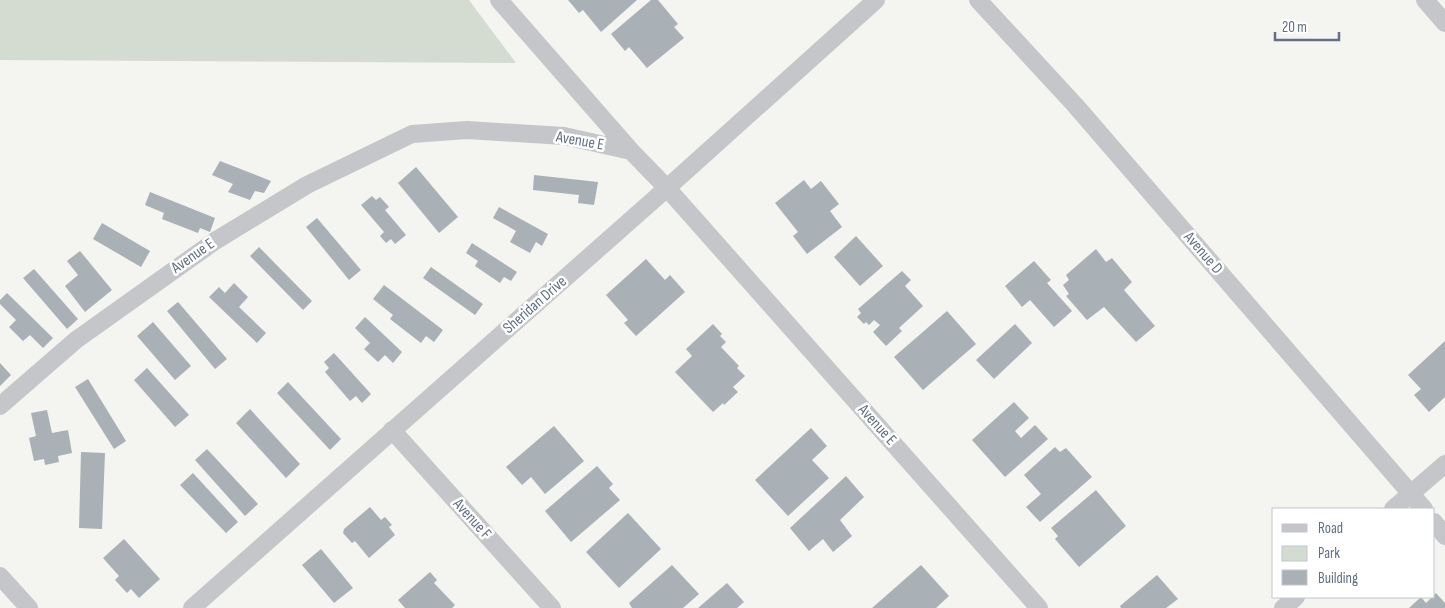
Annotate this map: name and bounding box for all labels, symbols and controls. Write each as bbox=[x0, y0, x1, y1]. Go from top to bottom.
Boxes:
scale bar bbox=[1275, 10, 1339, 42]
text: 20 m bbox=[1282, 18, 1307, 37]
street label: Avenue E bbox=[554, 127, 605, 155]
street label: Avenue D bbox=[1179, 227, 1226, 278]
street label: Avenue E bbox=[167, 234, 218, 278]
street label: Sheridan Drive bbox=[499, 272, 571, 338]
street label: Avenue E bbox=[853, 400, 900, 449]
street label: Avenue F bbox=[448, 494, 495, 543]
legend bbox=[1272, 508, 1435, 598]
text: Road bbox=[1318, 519, 1343, 538]
text: Park bbox=[1318, 544, 1340, 563]
text: Building bbox=[1318, 569, 1358, 588]

